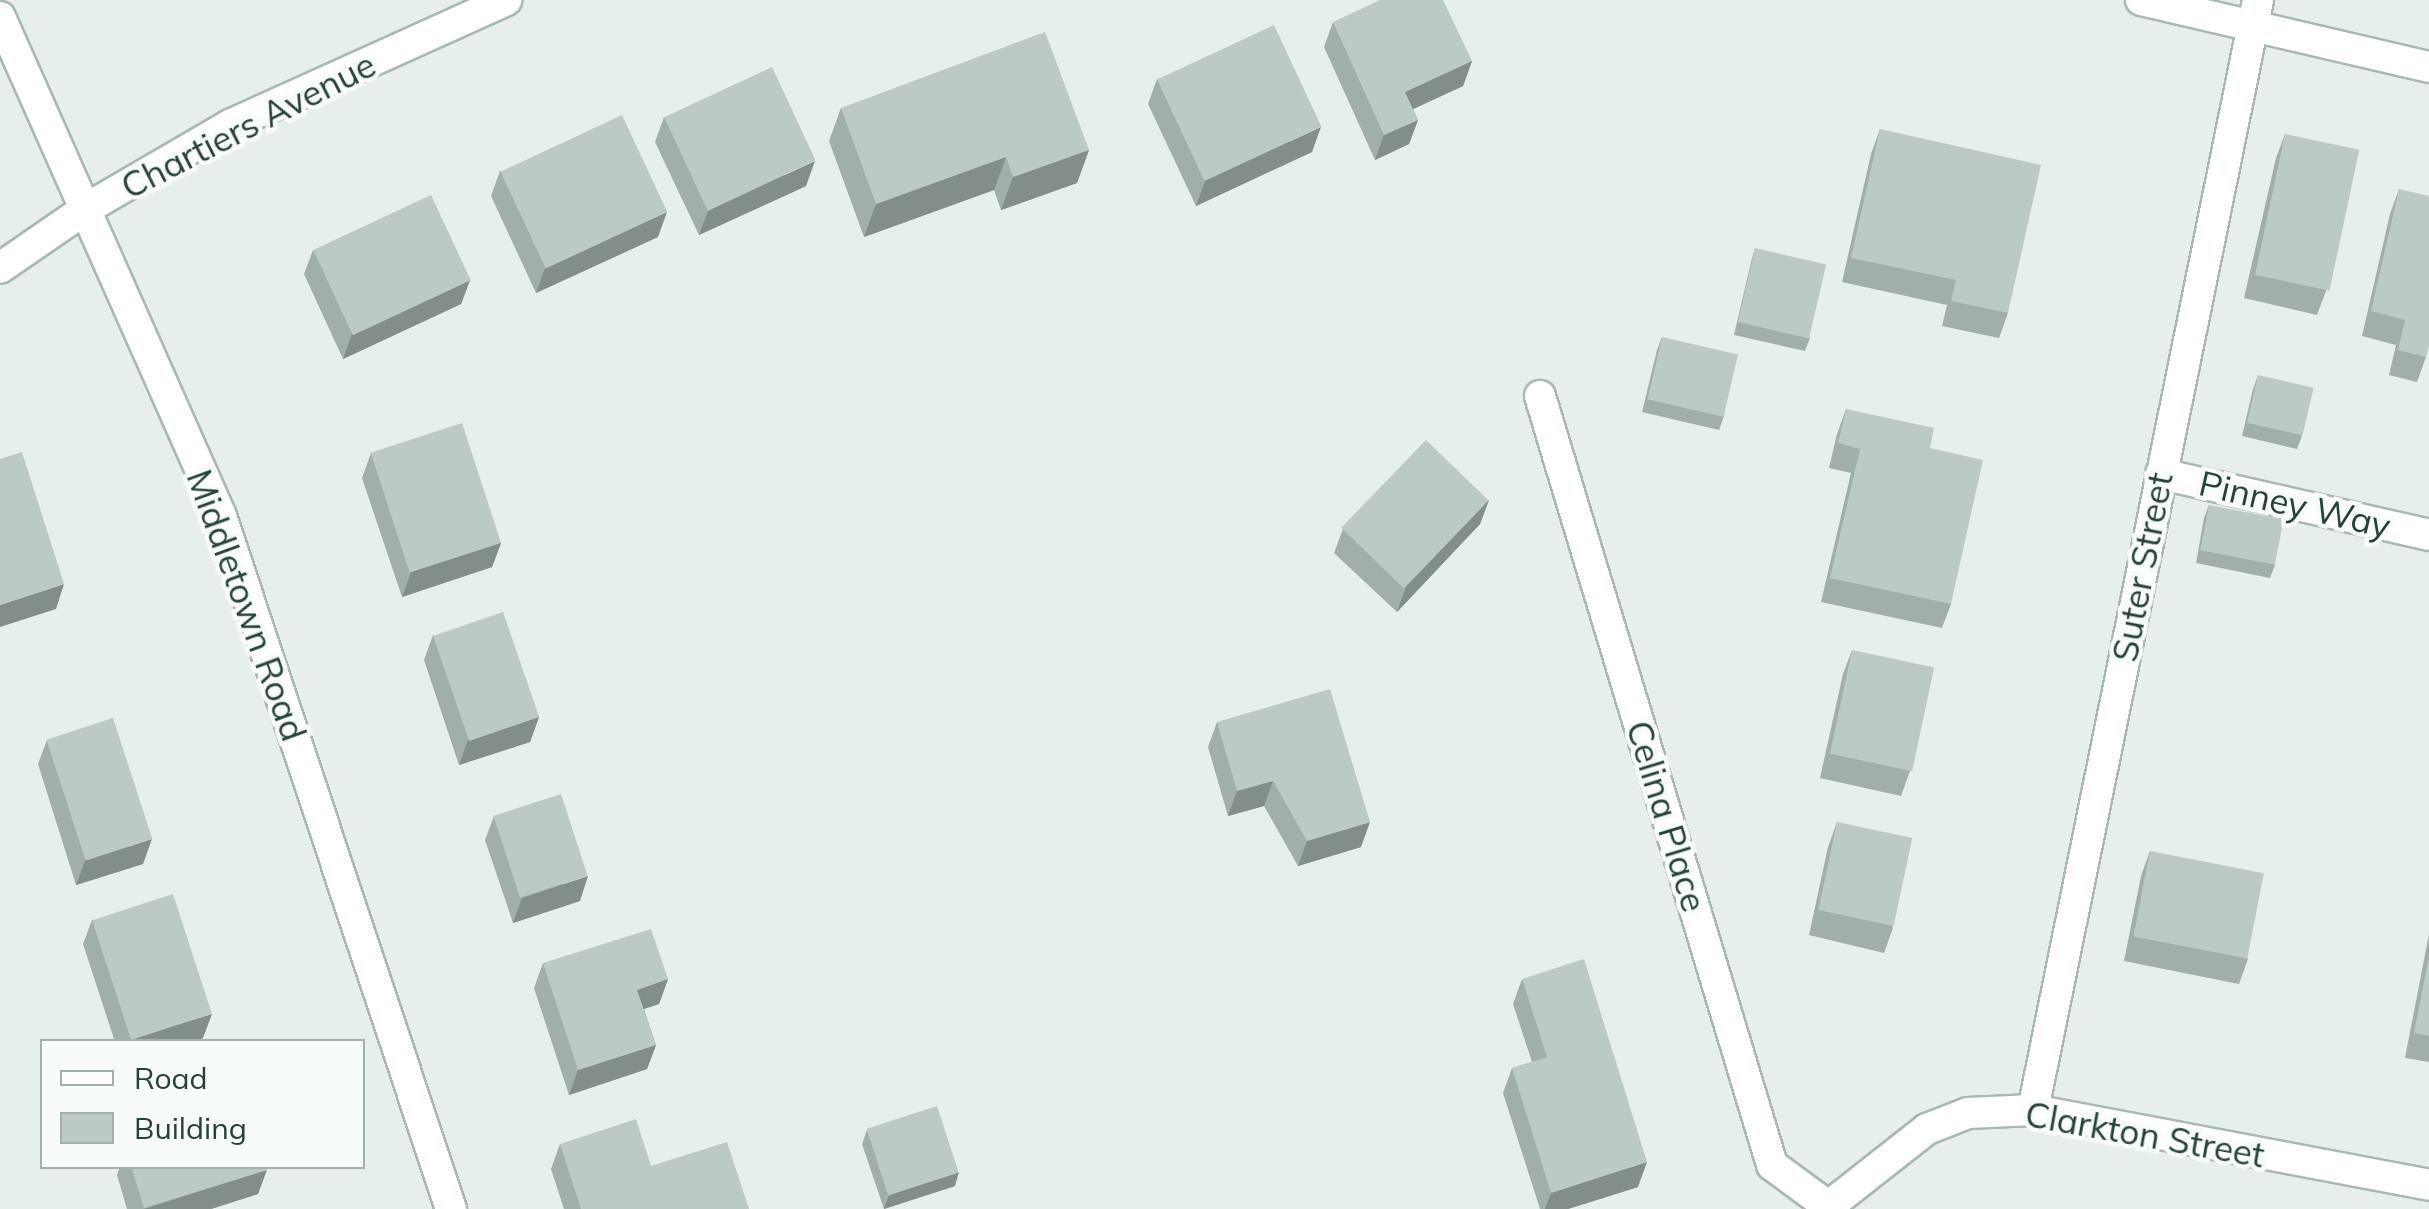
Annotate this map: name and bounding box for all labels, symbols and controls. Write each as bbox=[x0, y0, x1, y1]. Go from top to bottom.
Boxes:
street label: Chartiers Avenue bbox=[114, 43, 382, 207]
street label: Pinney Way bbox=[2195, 462, 2395, 546]
street label: Middletown Road bbox=[178, 464, 316, 746]
street label: Suter Street bbox=[2103, 469, 2181, 665]
street label: Celina Place bbox=[1618, 716, 1716, 916]
legend bbox=[40, 1039, 365, 1169]
text: Road bbox=[134, 1059, 208, 1097]
street label: Clarkton Street bbox=[2022, 1092, 2268, 1176]
text: Building bbox=[134, 1109, 247, 1147]

